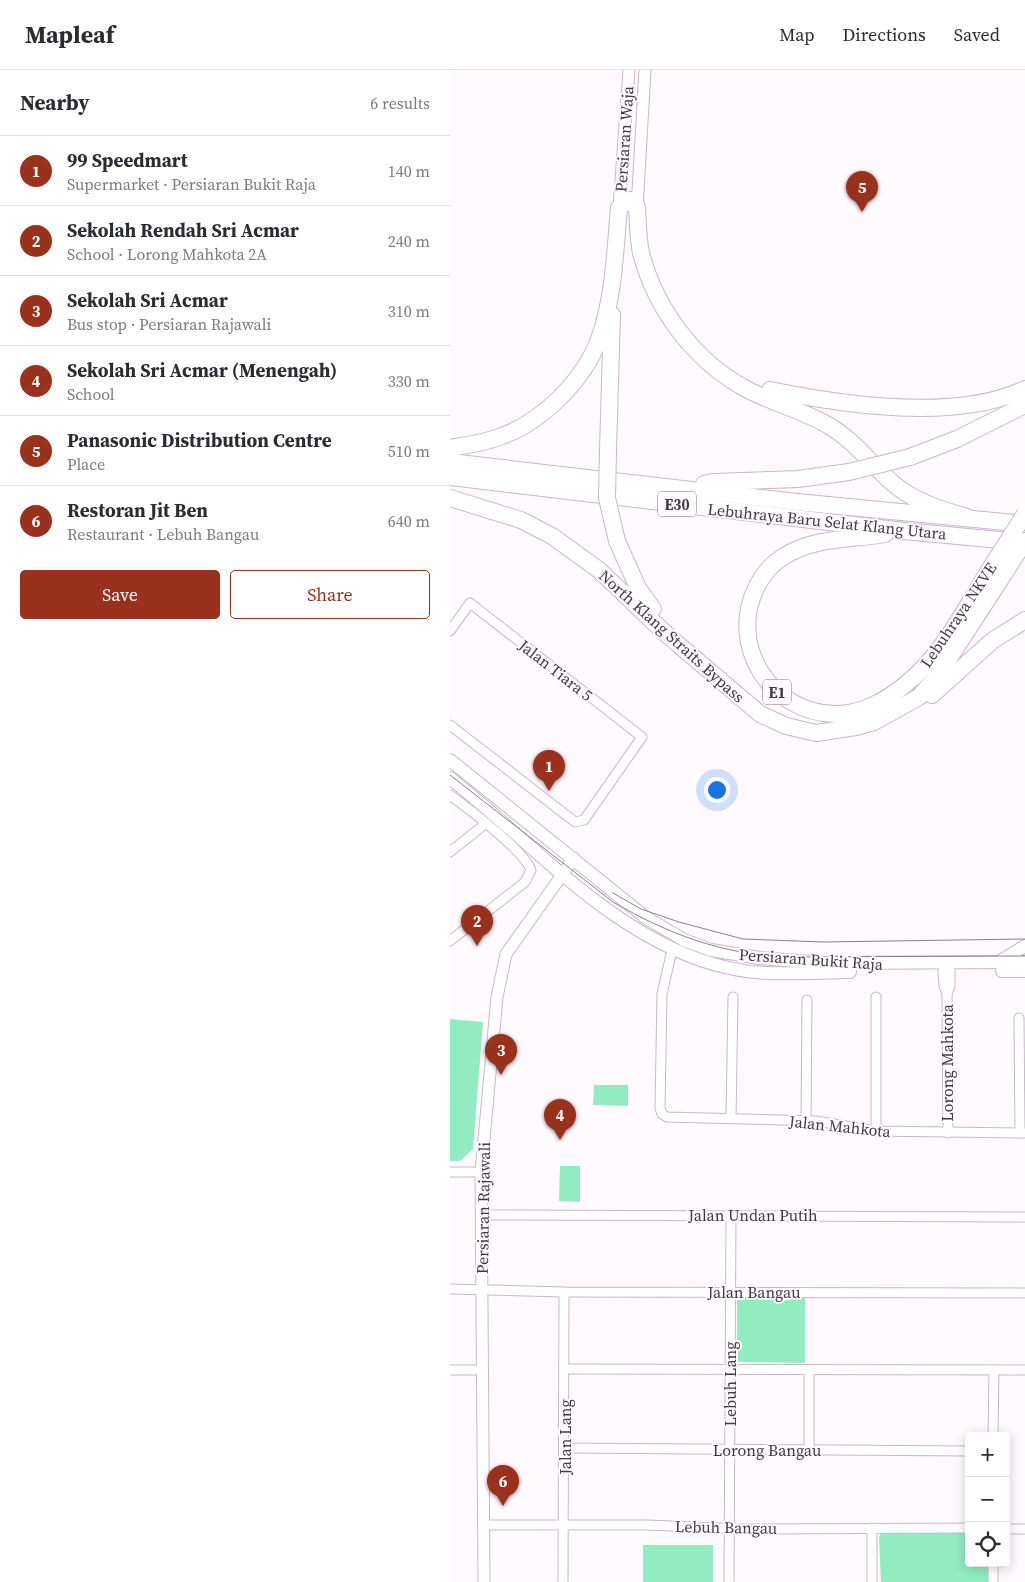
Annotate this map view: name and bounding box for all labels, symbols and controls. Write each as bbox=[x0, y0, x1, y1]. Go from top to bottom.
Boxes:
text: Mapleaf bbox=[25, 18, 115, 51]
text: Map bbox=[779, 22, 815, 47]
text: Directions bbox=[843, 22, 926, 47]
text: Saved bbox=[954, 22, 1000, 47]
street label: Persiaran Waja bbox=[609, 84, 639, 193]
text: Nearby bbox=[20, 88, 90, 117]
text: 6 results bbox=[370, 92, 430, 114]
text: 99 Speedmart bbox=[67, 147, 187, 173]
text: 1 bbox=[32, 160, 40, 182]
text: 140 m bbox=[388, 160, 430, 182]
pin: 5 bbox=[846, 171, 878, 212]
text: Supermarket · Persiaran Bukit Raja bbox=[67, 173, 316, 195]
text: Sekolah Rendah Sri Acmar bbox=[67, 217, 299, 243]
text: 2 bbox=[32, 230, 40, 252]
text: 240 m bbox=[388, 230, 430, 252]
text: School · Lorong Mahkota 2A bbox=[67, 243, 267, 265]
text: Sekolah Sri Acmar bbox=[67, 287, 228, 313]
text: 3 bbox=[32, 300, 40, 322]
text: 310 m bbox=[388, 300, 430, 322]
text: Bus stop · Persiaran Rajawali bbox=[67, 313, 271, 335]
text: Sekolah Sri Acmar (Menengah) bbox=[67, 357, 337, 383]
text: 4 bbox=[32, 370, 40, 392]
text: 330 m bbox=[388, 370, 430, 392]
text: School bbox=[67, 383, 115, 405]
text: Panasonic Distribution Centre bbox=[67, 427, 332, 453]
text: 5 bbox=[32, 440, 40, 462]
text: 510 m bbox=[388, 440, 430, 462]
text: Place bbox=[67, 453, 105, 475]
road number: E30 bbox=[658, 492, 696, 516]
text: Restoran Jit Ben bbox=[67, 497, 208, 523]
street label: Lebuhraya Baru Selat Klang Utara bbox=[706, 498, 948, 545]
text: 6 bbox=[32, 510, 40, 532]
text: 640 m bbox=[388, 510, 430, 532]
text: Restaurant · Lebuh Bangau bbox=[67, 523, 259, 545]
street label: Lebuhraya NKVE bbox=[915, 558, 1002, 672]
street label: North Klang Straits Bypass bbox=[594, 565, 750, 707]
button: Save bbox=[20, 570, 220, 619]
button: Share bbox=[230, 570, 430, 619]
street label: Jalan Tiara 5 bbox=[514, 633, 598, 706]
road number: E1 bbox=[763, 680, 791, 704]
pin: 1 bbox=[533, 750, 565, 791]
your location bbox=[704, 777, 730, 803]
pin: 2 bbox=[461, 905, 493, 946]
street label: Persiaran Bukit Raja bbox=[738, 943, 885, 975]
street label: Lorong Mahkota bbox=[936, 1003, 958, 1122]
pin: 3 bbox=[485, 1034, 517, 1075]
pin: 4 bbox=[544, 1099, 576, 1140]
street label: Jalan Mahkota bbox=[787, 1110, 893, 1142]
street label: Persiaran Rajawali bbox=[471, 1141, 495, 1274]
street label: Jalan Undan Putih bbox=[687, 1204, 818, 1226]
street label: Jalan Bangau bbox=[706, 1281, 801, 1303]
street label: Lebuh Lang bbox=[719, 1342, 741, 1426]
street label: Jalan Lang bbox=[554, 1399, 576, 1476]
map controls bbox=[965, 1432, 1010, 1567]
button: + bbox=[965, 1432, 1010, 1477]
street label: Lorong Bangau bbox=[713, 1439, 821, 1461]
pin: 6 bbox=[487, 1465, 519, 1506]
button: − bbox=[965, 1477, 1010, 1522]
street label: Lebuh Bangau bbox=[675, 1515, 777, 1539]
button: locate bbox=[965, 1522, 1010, 1567]

